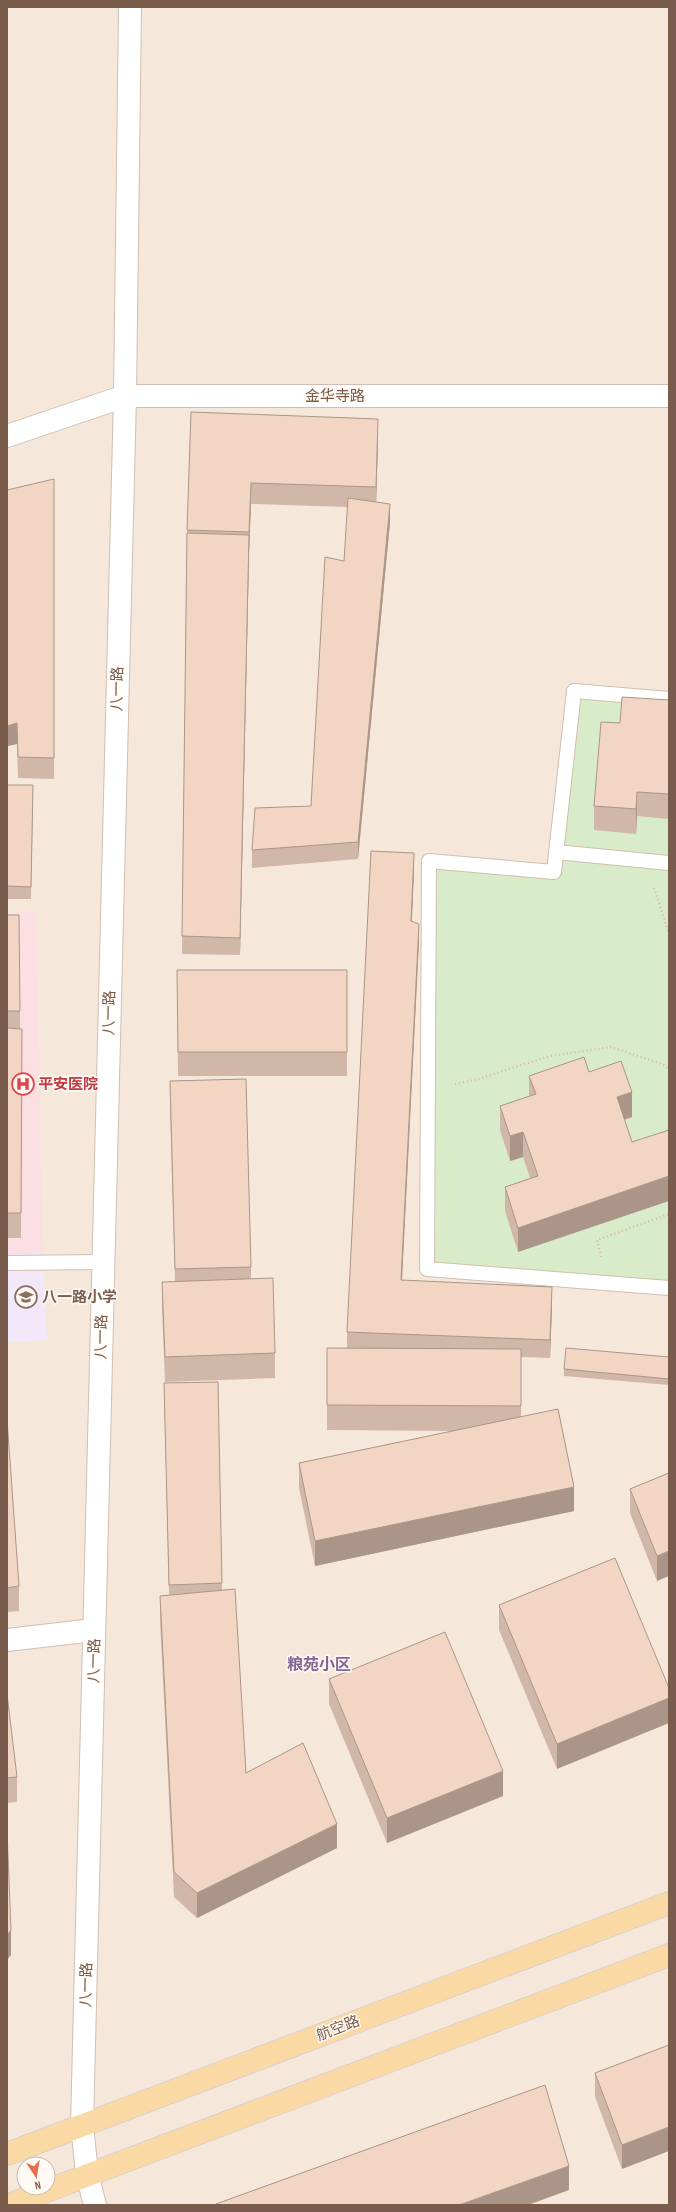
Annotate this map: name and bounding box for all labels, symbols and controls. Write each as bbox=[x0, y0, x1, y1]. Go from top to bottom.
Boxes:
street label: 金华寺路 bbox=[305, 387, 365, 406]
street label: 八一路 bbox=[108, 666, 127, 712]
street label: 八一路 bbox=[100, 990, 119, 1036]
hospital icon: 平安医院 bbox=[10, 1071, 36, 1097]
place label: 平安医院 bbox=[38, 1075, 98, 1094]
school or university icon: 八一路小学 bbox=[13, 1284, 39, 1310]
place label: 八一路小学 bbox=[42, 1288, 117, 1307]
street label: 八一路 bbox=[92, 1314, 111, 1360]
street label: 八一路 bbox=[85, 1638, 104, 1684]
district label: 粮苑小区 bbox=[287, 1655, 351, 1675]
street label: 八一路 bbox=[77, 1962, 96, 2008]
street label: 航空路 bbox=[314, 2012, 363, 2045]
north arrow bbox=[16, 2156, 56, 2196]
text: N bbox=[34, 2178, 42, 2192]

